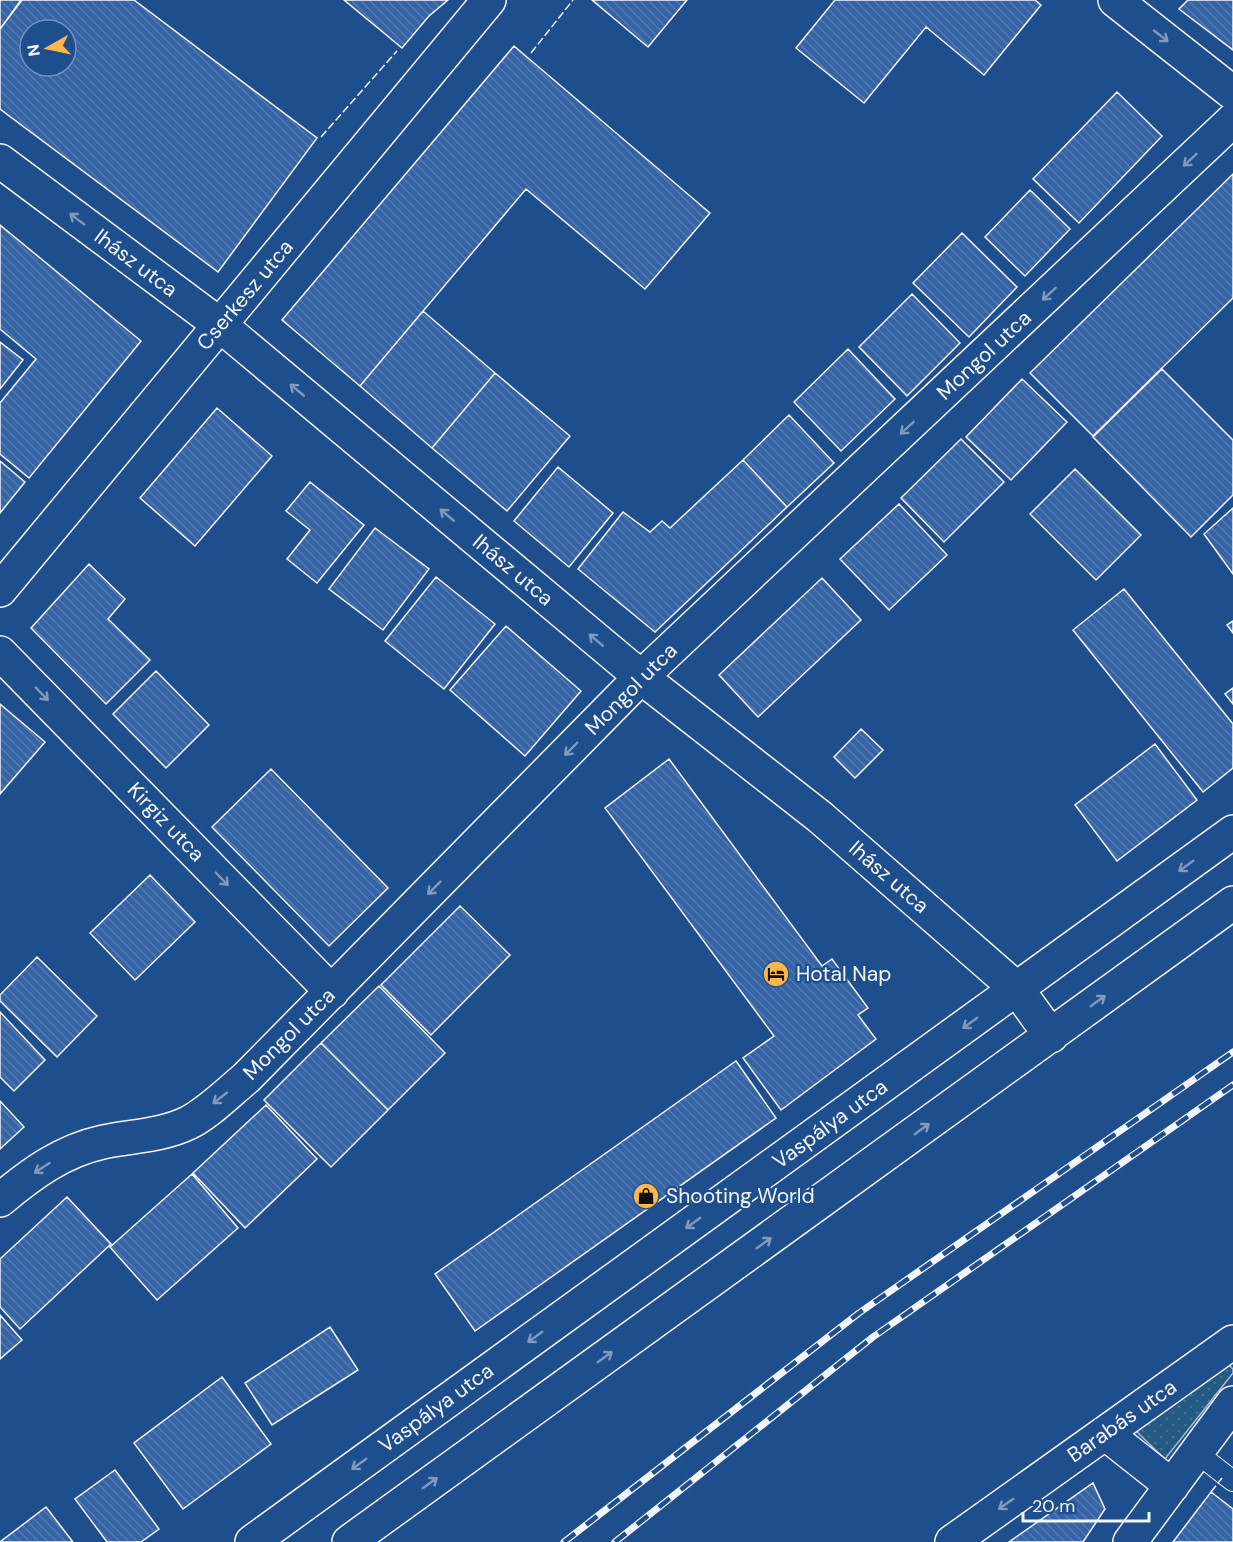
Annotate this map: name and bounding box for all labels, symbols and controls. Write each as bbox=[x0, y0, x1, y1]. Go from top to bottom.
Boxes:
north arrow bbox=[18, 18, 78, 78]
one-way arrow bbox=[1153, 30, 1169, 43]
text: N bbox=[22, 43, 45, 58]
one-way arrow bbox=[1183, 153, 1198, 167]
one-way arrow bbox=[69, 212, 85, 225]
street label: Ihász utca bbox=[89, 222, 183, 304]
street label: Cserkesz utca bbox=[190, 234, 300, 356]
one-way arrow bbox=[1041, 287, 1056, 301]
street label: Mongol utca bbox=[931, 304, 1037, 406]
one-way arrow bbox=[290, 383, 305, 397]
one-way arrow bbox=[899, 421, 914, 435]
one-way arrow bbox=[440, 508, 455, 522]
street label: Ihász utca bbox=[467, 528, 559, 612]
one-way arrow bbox=[589, 633, 604, 647]
street label: Mongol utca bbox=[579, 637, 683, 741]
one-way arrow bbox=[34, 686, 49, 701]
one-way arrow bbox=[563, 742, 578, 757]
street label: Kirgiz utca bbox=[121, 776, 211, 868]
street label: Ihász utca bbox=[843, 834, 935, 920]
one-way arrow bbox=[1178, 860, 1194, 873]
one-way arrow bbox=[214, 871, 229, 886]
one-way arrow bbox=[427, 881, 441, 896]
hotel icon: Hotal Nap bbox=[761, 959, 791, 989]
place label: Hotal Nap bbox=[796, 960, 891, 988]
street label: Mongol utca bbox=[237, 982, 341, 1086]
one-way arrow bbox=[1090, 995, 1106, 1007]
one-way arrow bbox=[962, 1017, 978, 1029]
street label: Vaspálya utca bbox=[767, 1073, 893, 1175]
one-way arrow bbox=[213, 1092, 229, 1105]
one-way arrow bbox=[913, 1123, 929, 1135]
one-way arrow bbox=[34, 1162, 51, 1174]
shop icon: Shooting World bbox=[631, 1181, 661, 1211]
place label: Shooting World bbox=[666, 1182, 815, 1210]
one-way arrow bbox=[685, 1217, 701, 1229]
one-way arrow bbox=[755, 1237, 771, 1249]
one-way arrow bbox=[527, 1331, 543, 1343]
one-way arrow bbox=[597, 1351, 613, 1363]
street label: Vaspálya utca bbox=[373, 1357, 499, 1459]
street label: Barabás utca bbox=[1062, 1373, 1182, 1469]
one-way arrow bbox=[352, 1458, 368, 1470]
one-way arrow bbox=[422, 1477, 438, 1489]
scale bar bbox=[1023, 1485, 1149, 1523]
text: 20 m bbox=[1032, 1494, 1075, 1518]
one-way arrow bbox=[998, 1498, 1014, 1510]

